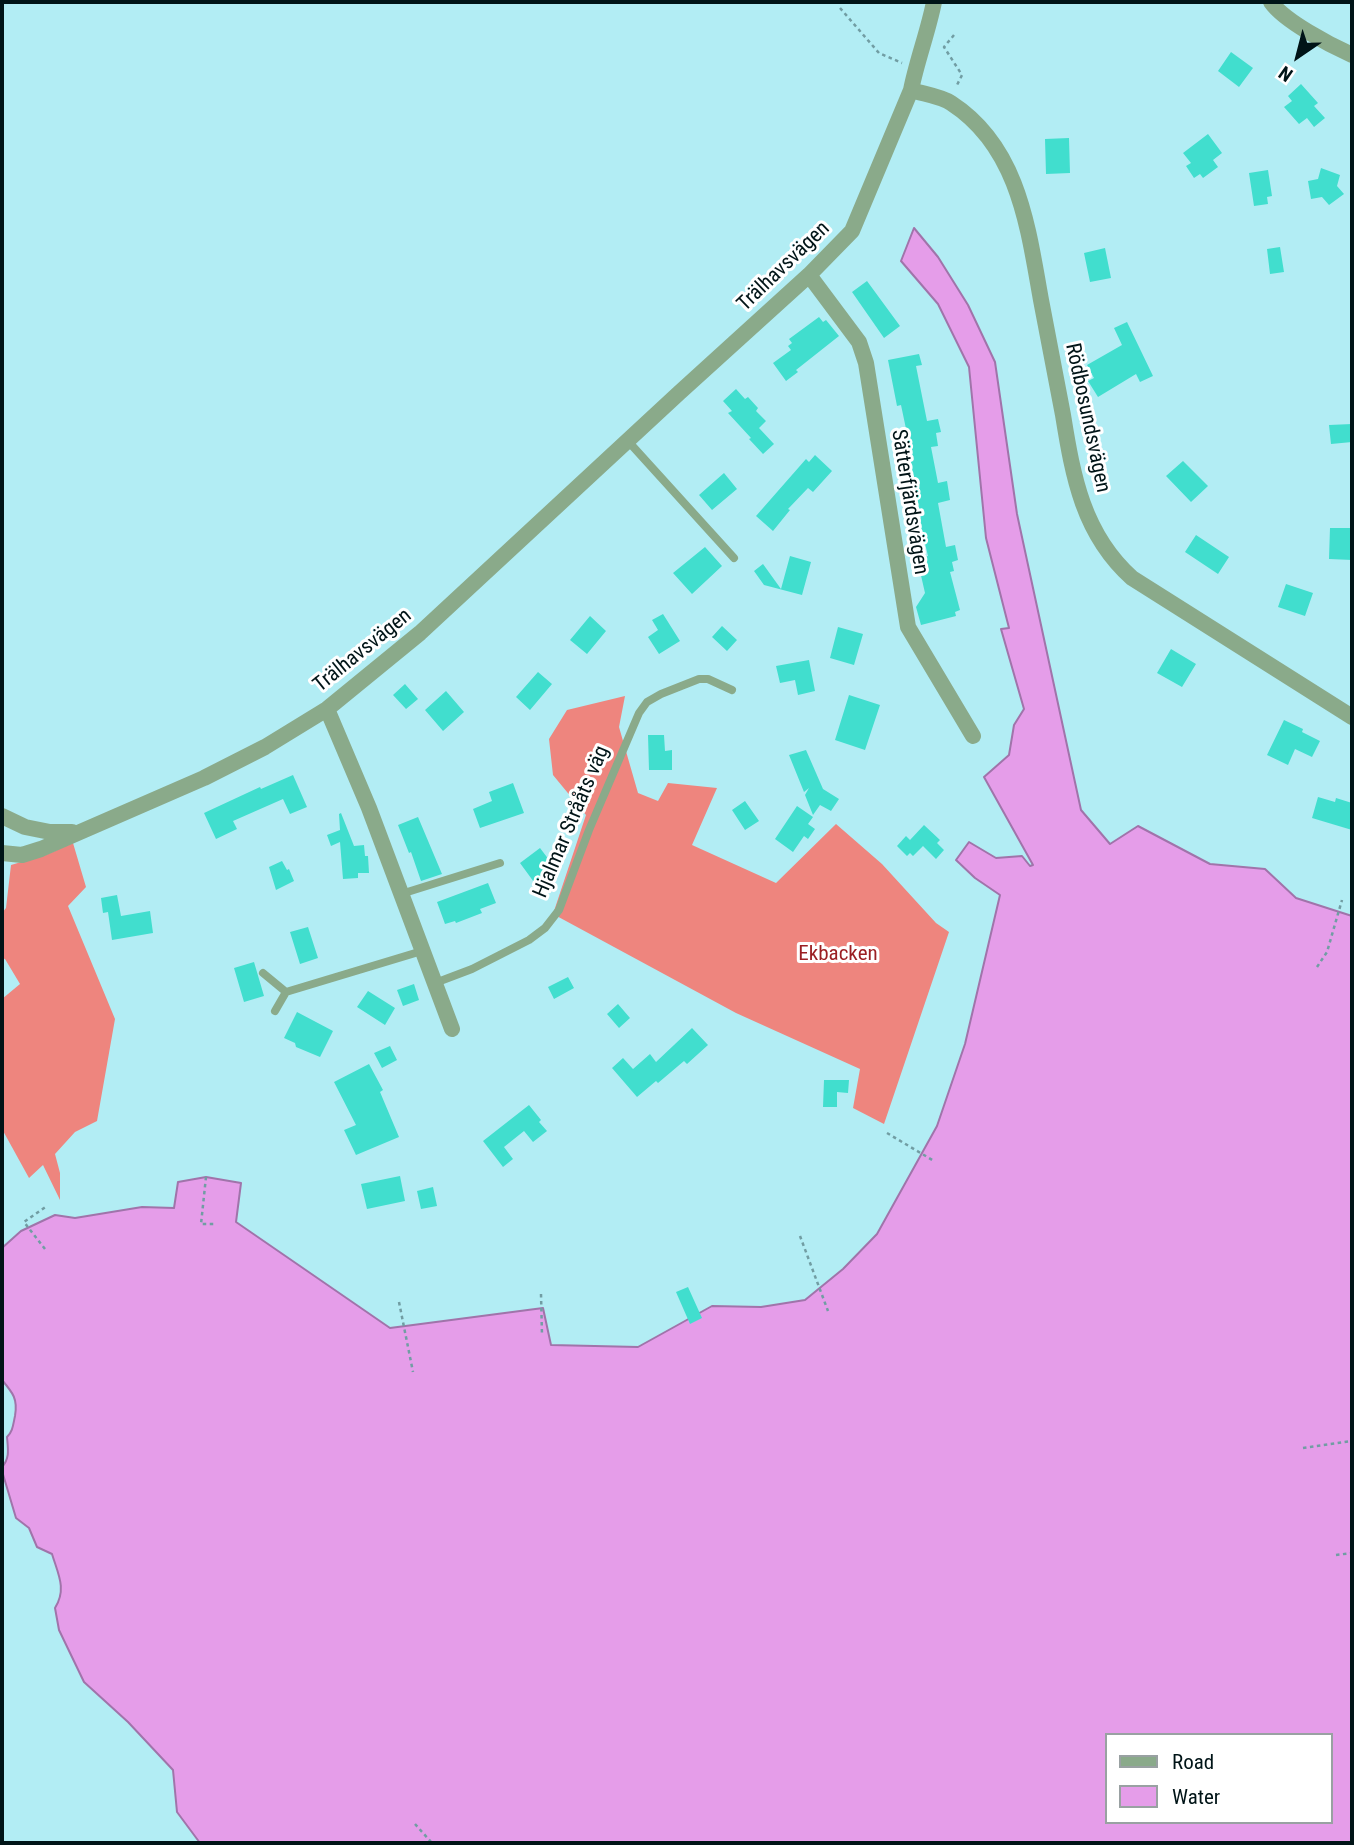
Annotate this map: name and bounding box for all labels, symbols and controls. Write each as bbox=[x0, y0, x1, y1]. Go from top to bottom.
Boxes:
north arrow bbox=[1263, 21, 1333, 91]
text: N bbox=[1274, 61, 1297, 86]
street label: Trälhavsvägen bbox=[732, 217, 836, 317]
street label: Rödbosundsvägen bbox=[1059, 341, 1115, 495]
street label: Sätterfjärdsvägen bbox=[885, 428, 933, 576]
street label: Trälhavsvägen bbox=[309, 604, 417, 698]
street label: Hjalmar Strååts väg bbox=[529, 742, 615, 902]
park label: Ekbacken bbox=[798, 942, 878, 968]
legend bbox=[1106, 1733, 1333, 1824]
text: Road bbox=[1172, 1750, 1214, 1774]
text: Water bbox=[1172, 1785, 1220, 1809]

